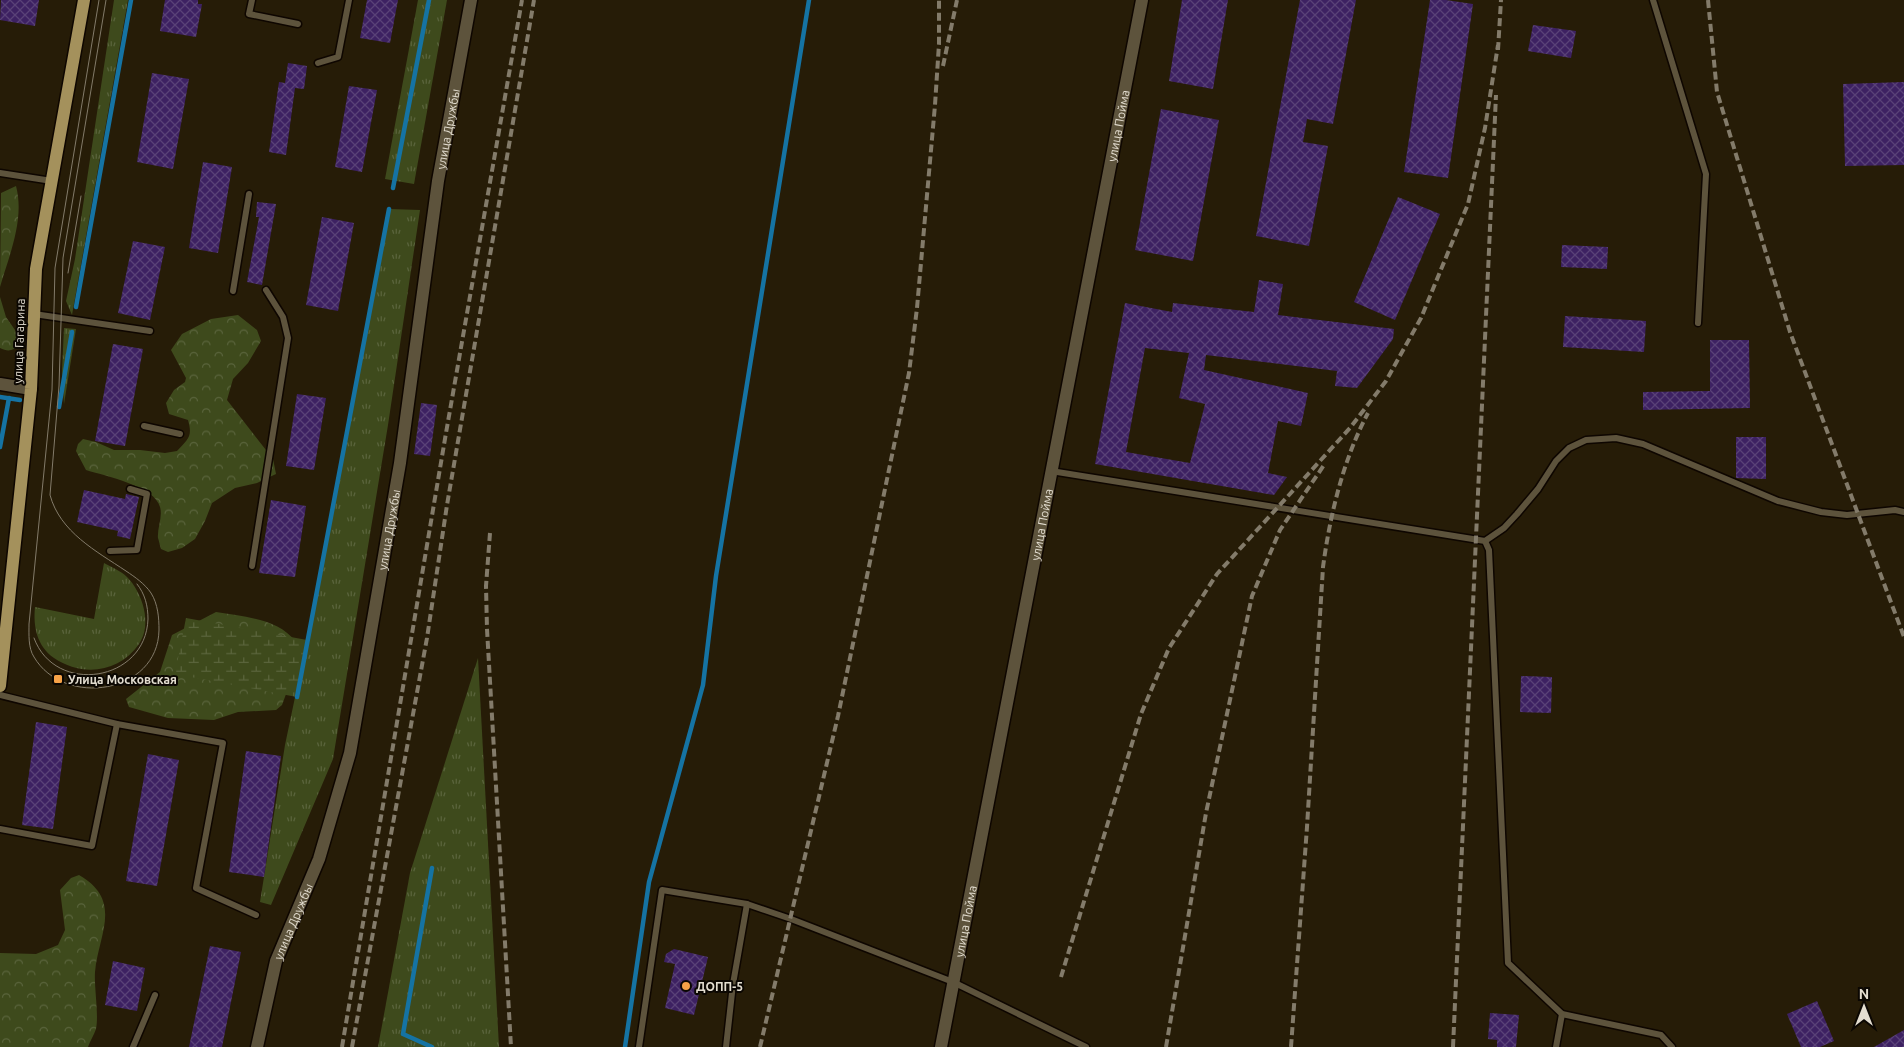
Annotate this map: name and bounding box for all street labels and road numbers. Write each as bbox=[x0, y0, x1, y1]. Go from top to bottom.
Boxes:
street label: улица Дружбы bbox=[434, 88, 461, 170]
street label: улица Пойма bbox=[1105, 89, 1131, 163]
street label: улица Гагарина bbox=[11, 298, 27, 384]
street label: улица Пойма bbox=[1028, 487, 1055, 562]
street label: улица Дружбы bbox=[375, 488, 402, 571]
street label: улица Дружбы bbox=[271, 881, 315, 962]
street label: улица Пойма bbox=[952, 884, 978, 958]

